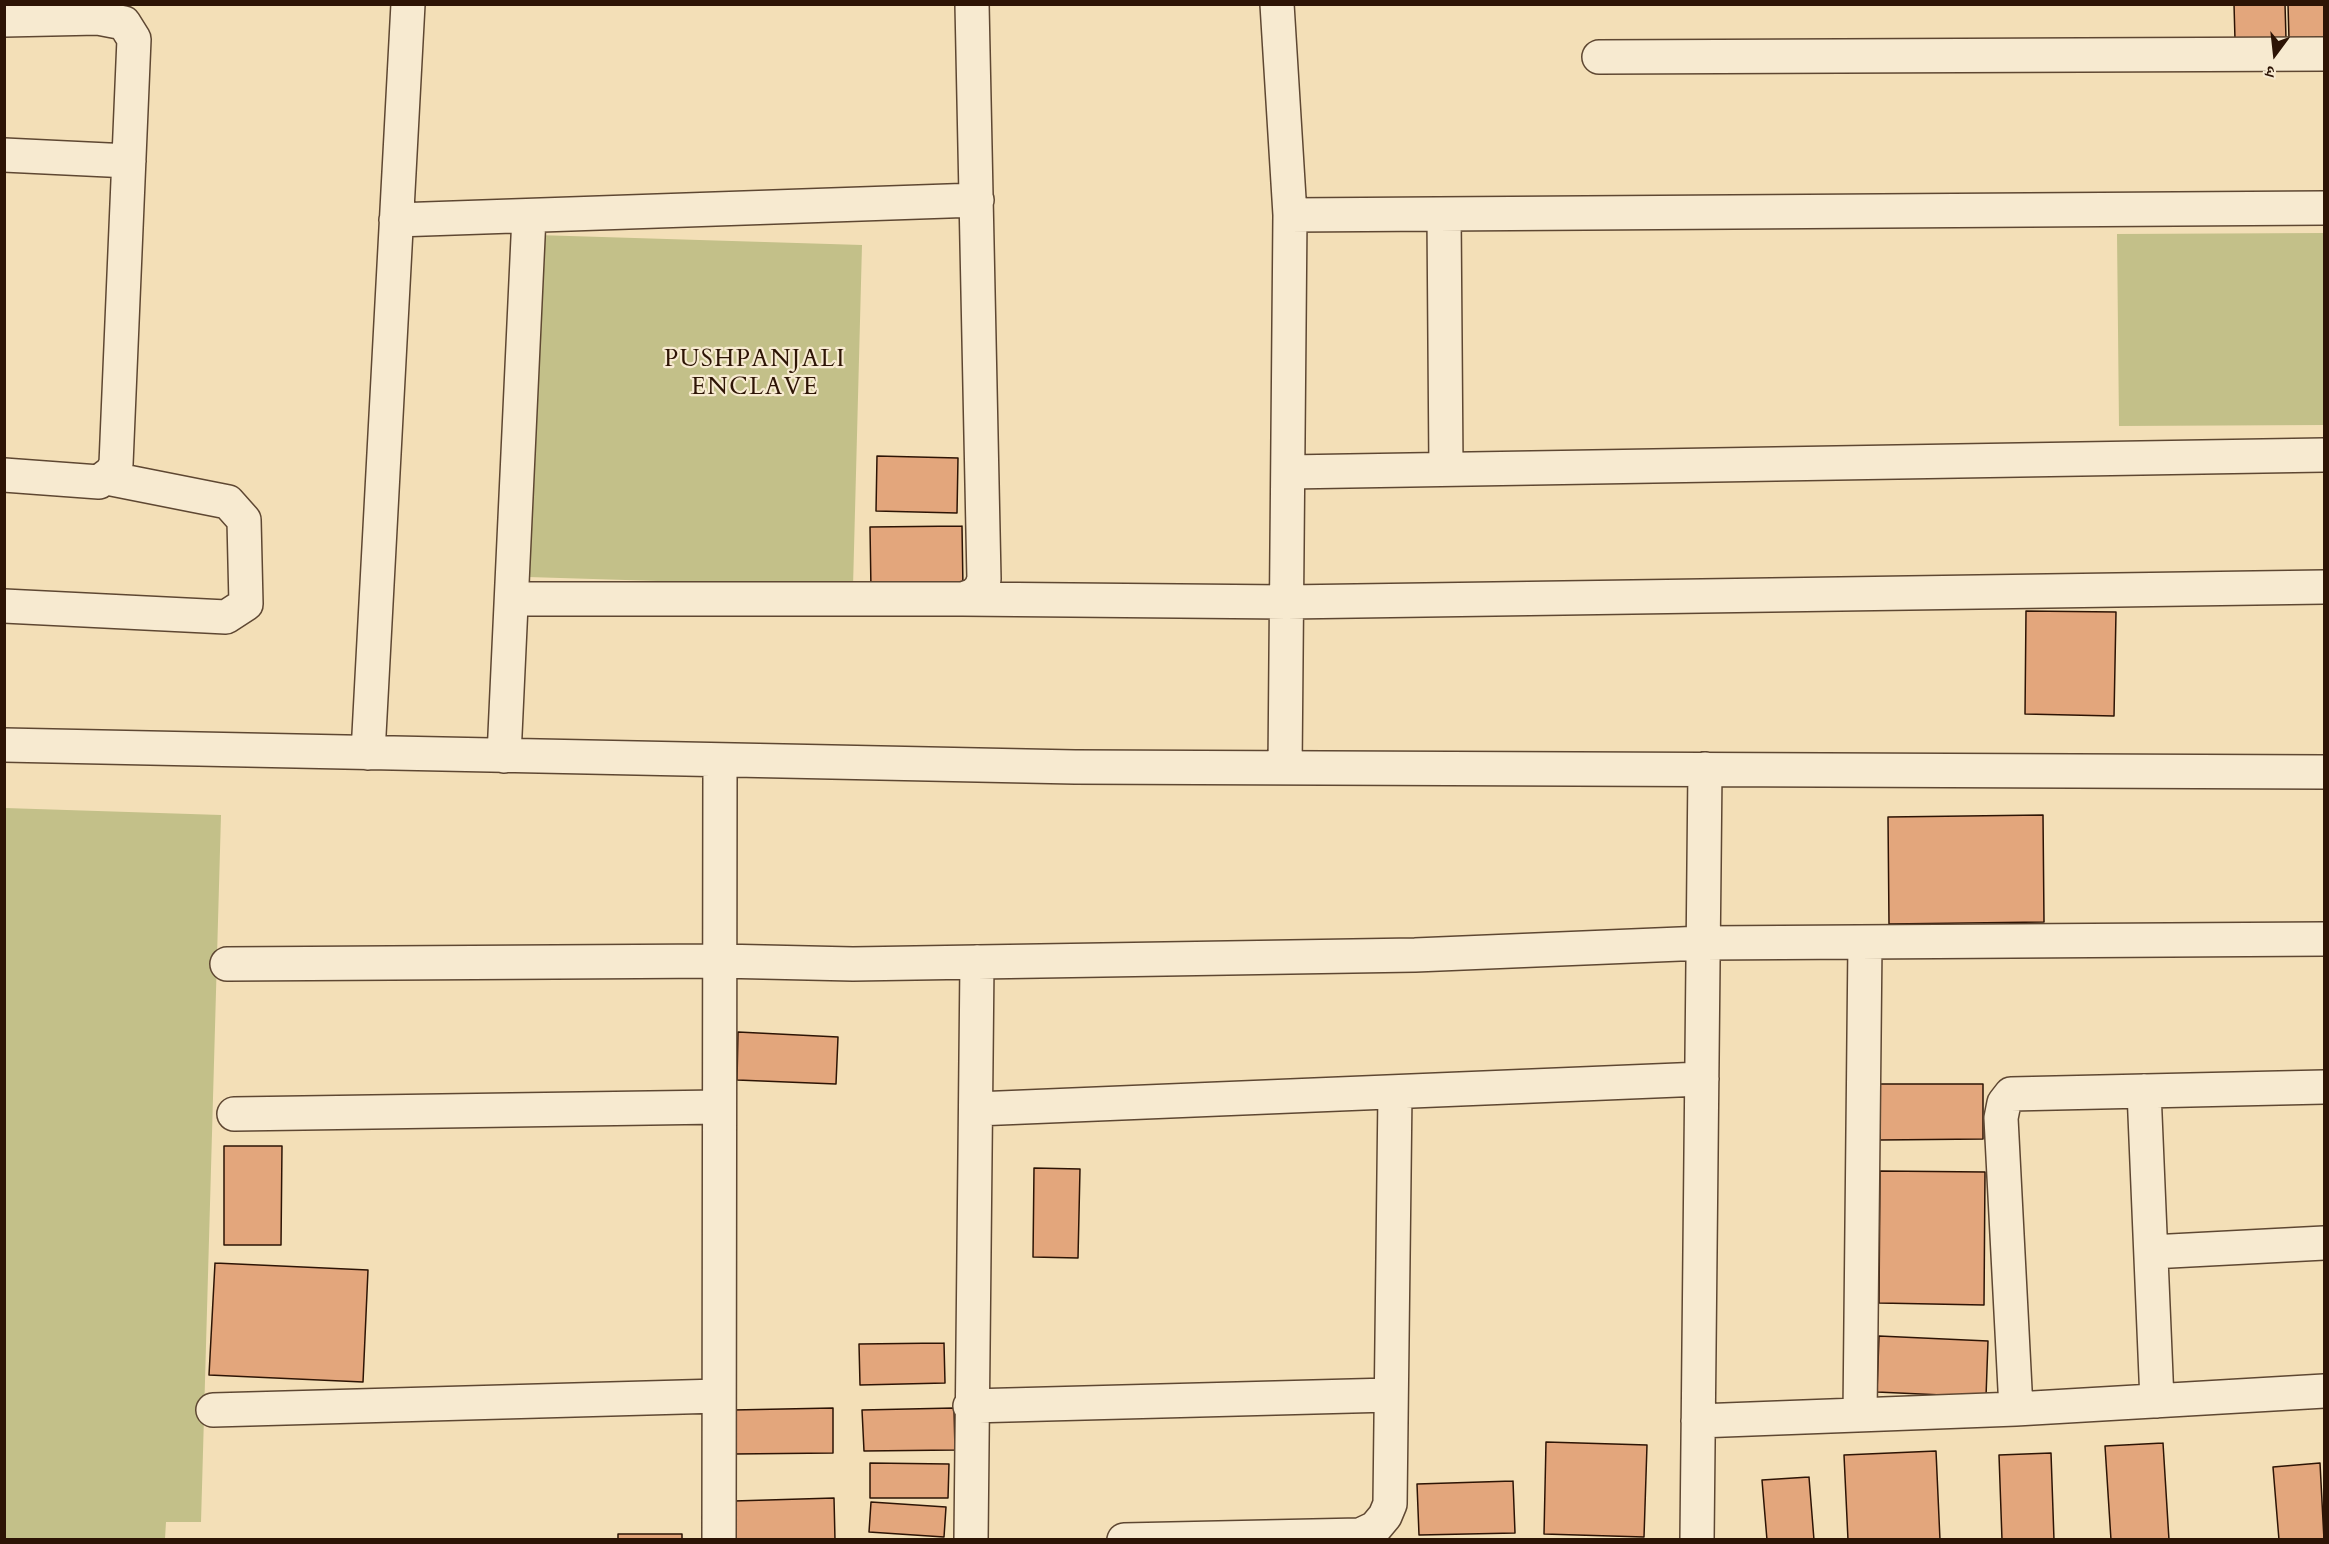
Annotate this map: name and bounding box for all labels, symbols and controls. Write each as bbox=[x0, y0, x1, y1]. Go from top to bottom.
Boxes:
north arrow bbox=[2245, 24, 2305, 84]
text: उ bbox=[2264, 60, 2277, 83]
district label: PUSHPANJALI ENCLAVE bbox=[664, 346, 846, 402]

